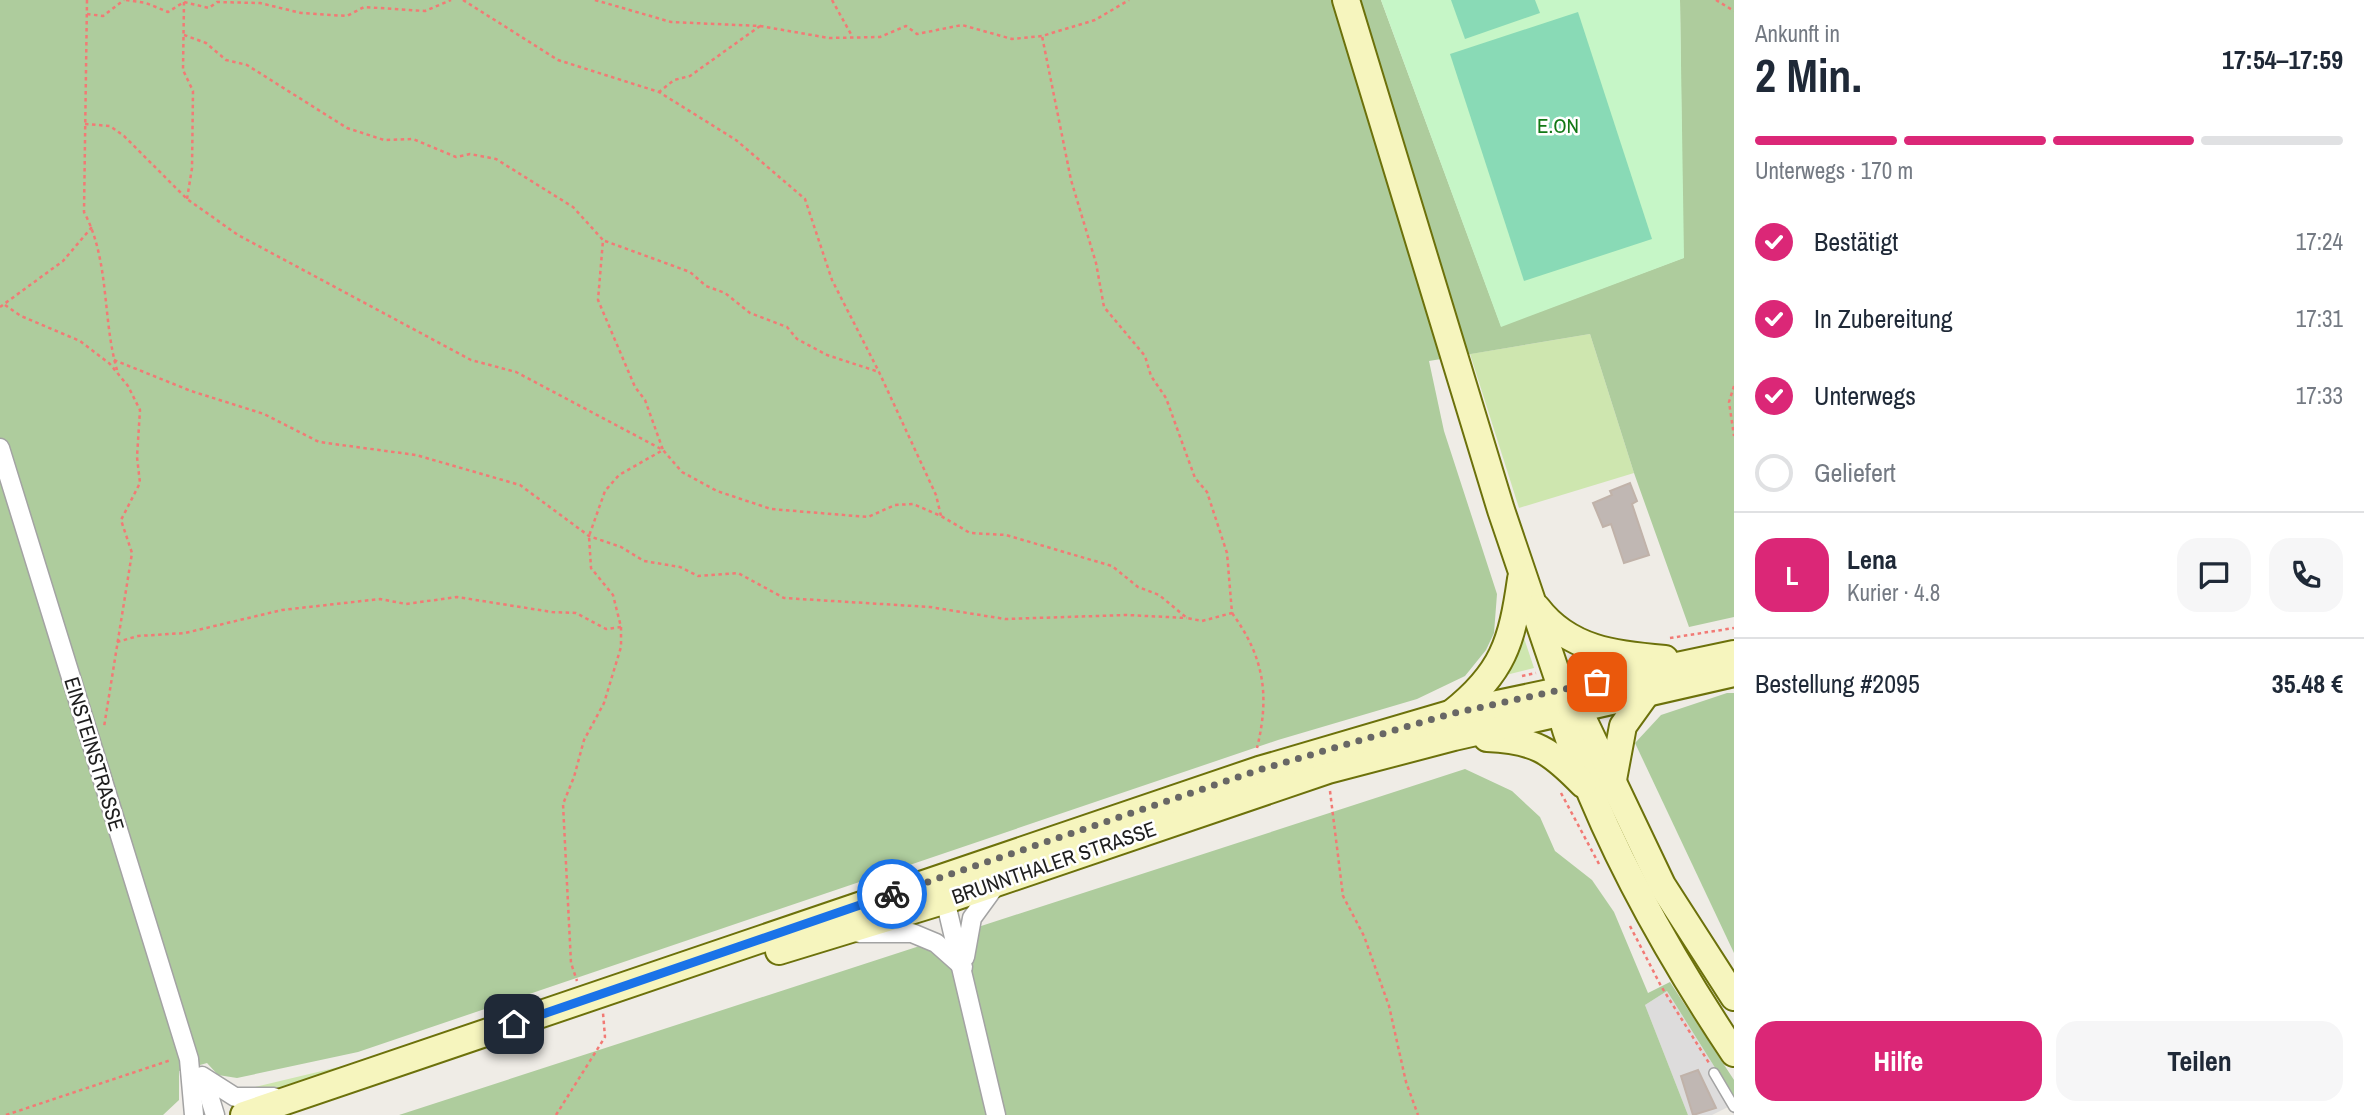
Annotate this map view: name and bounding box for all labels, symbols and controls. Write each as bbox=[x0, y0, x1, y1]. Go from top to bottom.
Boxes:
text: Ankunft in bbox=[1755, 18, 1840, 49]
text: 17:54–17:59 bbox=[2222, 42, 2343, 77]
text: 2 Min. bbox=[1755, 44, 1862, 106]
park label: E.ON bbox=[1537, 111, 1579, 140]
text: Unterwegs · 170 m bbox=[1755, 155, 1913, 186]
icon: check bbox=[1755, 223, 1793, 261]
text: Bestätigt bbox=[1814, 224, 1898, 259]
text: 17:24 bbox=[2296, 226, 2343, 257]
icon: check bbox=[1755, 300, 1793, 338]
text: In Zubereitung bbox=[1814, 301, 1953, 336]
text: 17:31 bbox=[2296, 303, 2343, 334]
icon: check bbox=[1755, 377, 1793, 415]
text: Unterwegs bbox=[1814, 378, 1916, 413]
text: 17:33 bbox=[2296, 380, 2343, 411]
text: Geliefert bbox=[1814, 455, 1896, 490]
button: chat bbox=[2177, 538, 2251, 612]
button: phone bbox=[2269, 538, 2343, 612]
text: Lena bbox=[1847, 542, 1897, 577]
text: L bbox=[1785, 558, 1799, 593]
text: Kurier · 4.8 bbox=[1847, 577, 1940, 608]
pin bbox=[1567, 652, 1627, 712]
icon: bag bbox=[1578, 663, 1616, 701]
text: Bestellung #2095 bbox=[1755, 666, 1920, 701]
text: 35.48 € bbox=[2272, 666, 2343, 701]
street label: EINSTEINSTRASSE bbox=[57, 673, 132, 835]
street label: BRUNNTHALER STRASSE bbox=[948, 814, 1160, 911]
courier bbox=[857, 859, 927, 929]
icon: bike bbox=[873, 875, 911, 913]
pin bbox=[484, 994, 544, 1054]
icon: home bbox=[495, 1005, 533, 1043]
button: Hilfe bbox=[1755, 1021, 2042, 1101]
button: Teilen bbox=[2056, 1021, 2343, 1101]

